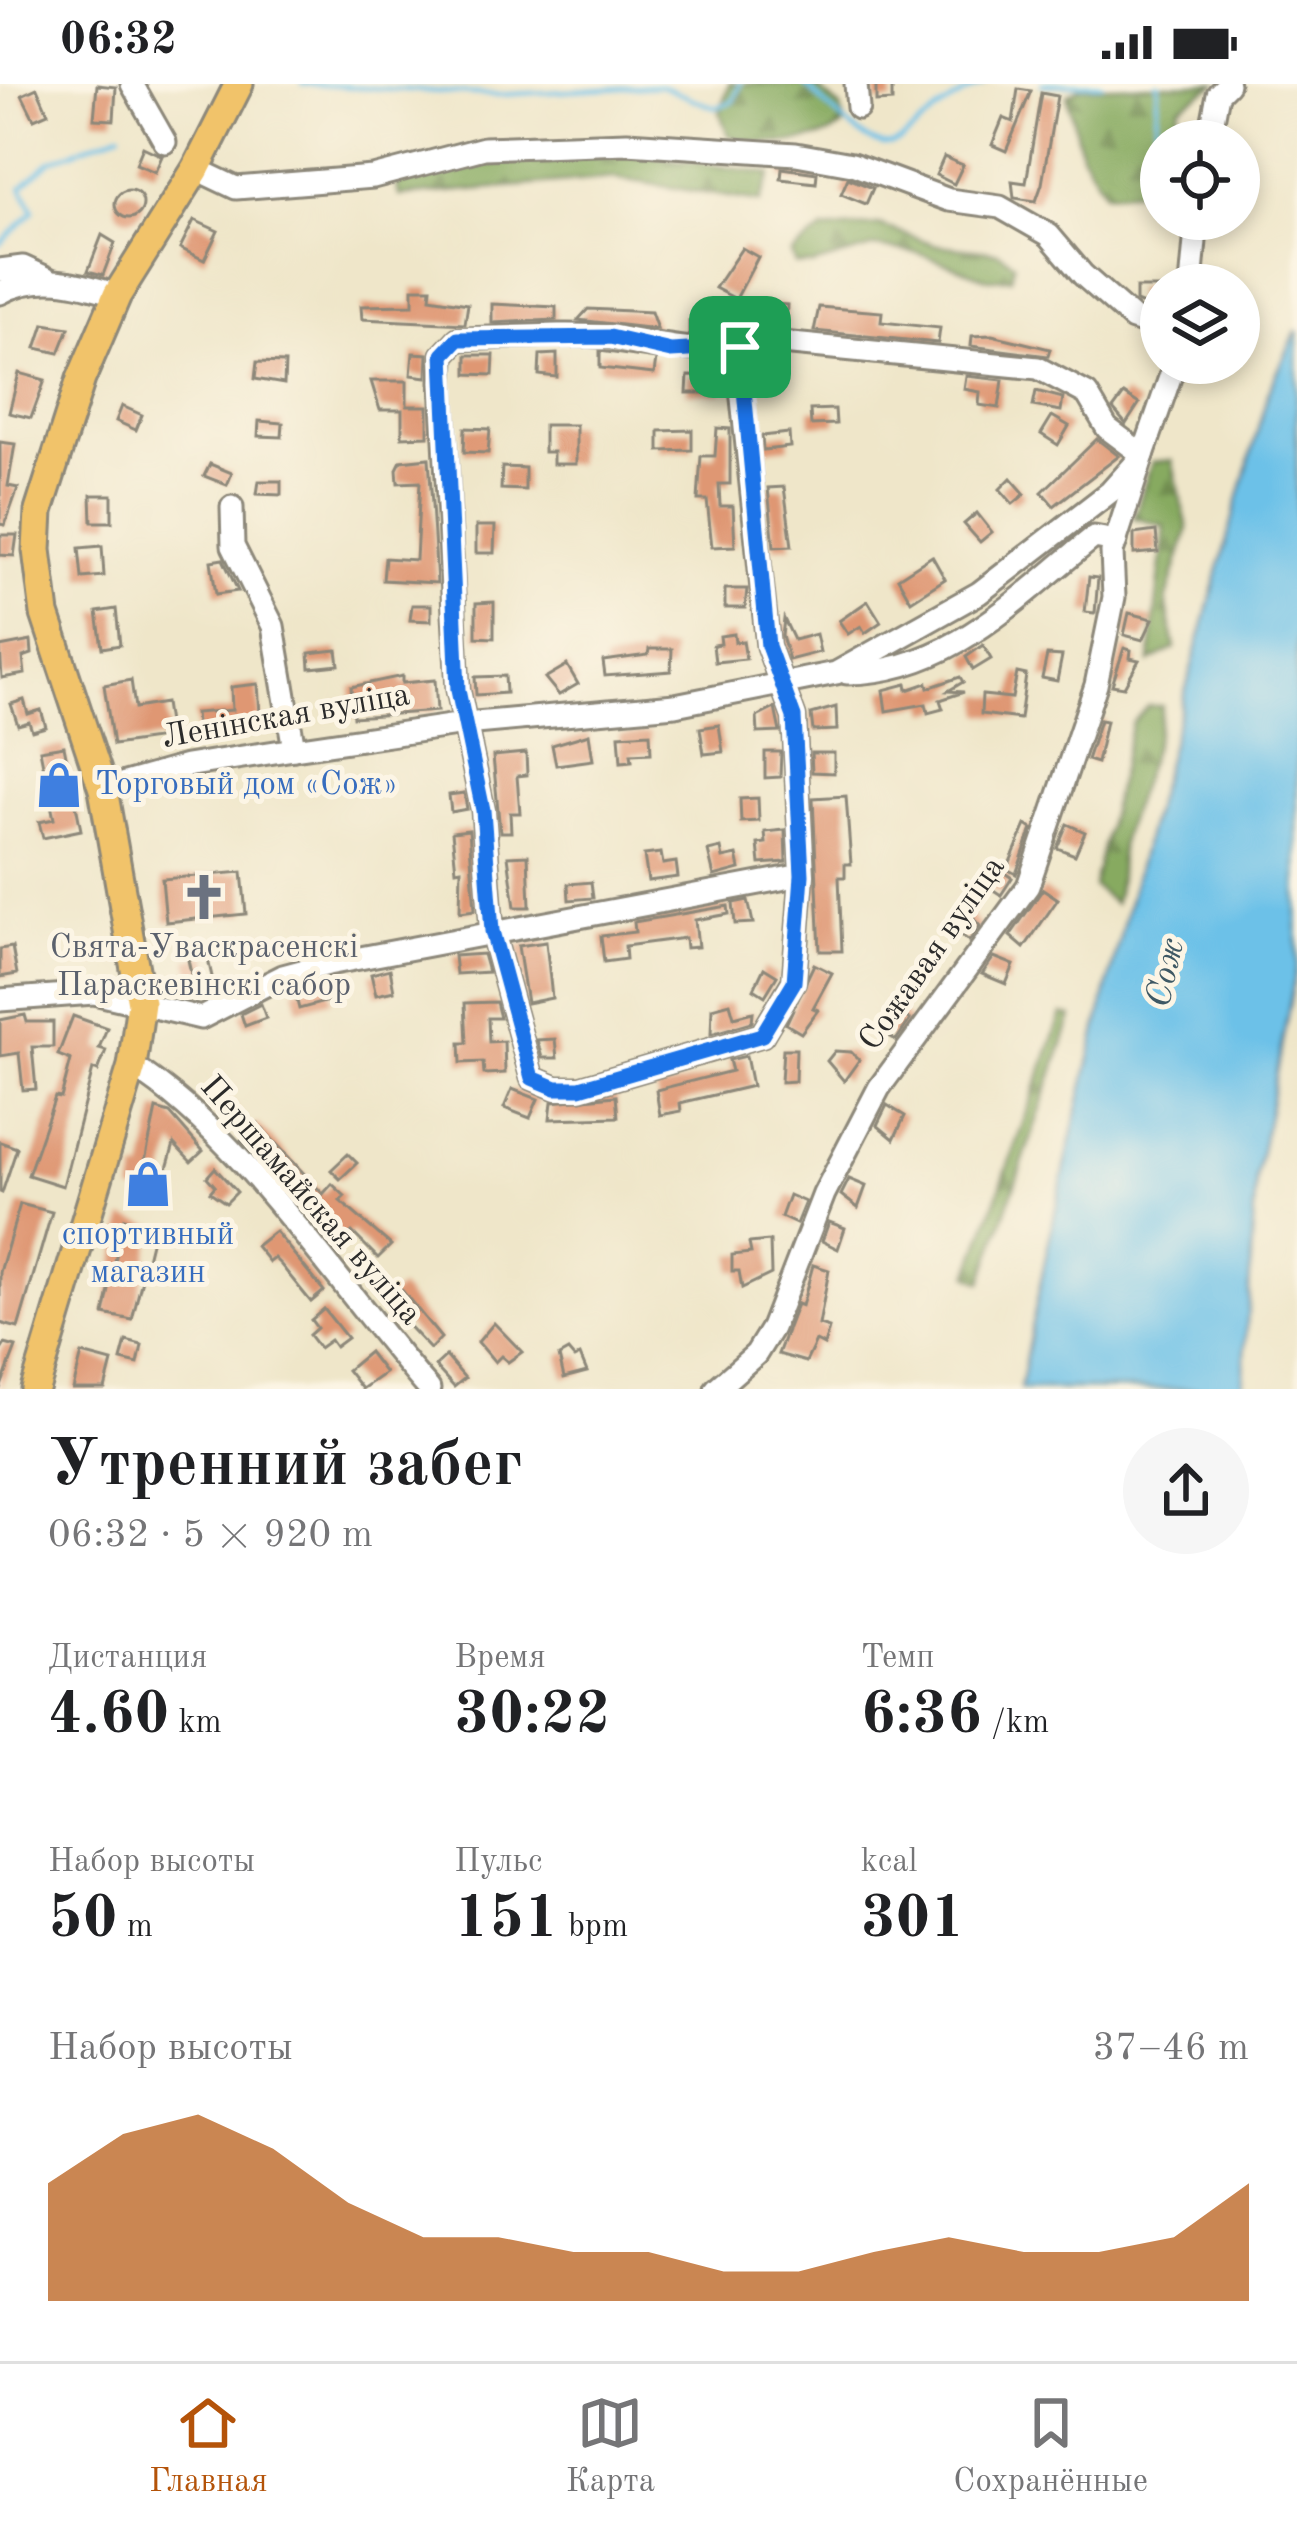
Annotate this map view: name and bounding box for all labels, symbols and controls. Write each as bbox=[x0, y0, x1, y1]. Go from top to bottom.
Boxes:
text: 06:32 bbox=[60, 19, 177, 64]
map controls bbox=[1140, 120, 1260, 384]
button: locate bbox=[1140, 120, 1260, 240]
button: layers bbox=[1140, 264, 1260, 384]
pin bbox=[689, 296, 791, 398]
icon: arrive bbox=[707, 314, 773, 380]
street label: Ленінская вуліца bbox=[160, 679, 412, 755]
shop icon: Торговый дом «Сож» bbox=[34, 760, 84, 810]
place label: Торговый дом «Сож» bbox=[95, 769, 398, 802]
street label: Сожавая вуліца bbox=[854, 851, 1012, 1057]
church icon: Свята-Уваскрасенскі Параскевінскі сабор bbox=[179, 872, 229, 922]
place label: Свята-Уваскрасенскі Параскевінскі сабор bbox=[50, 932, 358, 1003]
water label: Сож bbox=[1141, 935, 1192, 1011]
street label: Першамайская вуліца bbox=[193, 1070, 427, 1332]
shop icon: спортивный магазин bbox=[123, 1159, 173, 1209]
place label: спортивный магазин bbox=[62, 1219, 234, 1290]
button: share bbox=[1123, 1428, 1249, 1554]
text: Утренний забег bbox=[48, 1434, 523, 1500]
text: 06:32 · 5 × 920 m bbox=[48, 1516, 373, 1555]
text: Дистанция bbox=[48, 1642, 208, 1675]
text: Время bbox=[454, 1642, 546, 1675]
text: Темп bbox=[861, 1642, 934, 1675]
text: 4.60 bbox=[48, 1686, 169, 1746]
text: 30:22 bbox=[454, 1686, 610, 1746]
text: 6:36 bbox=[861, 1686, 982, 1746]
text: km bbox=[169, 1707, 222, 1740]
text: /km bbox=[982, 1707, 1049, 1740]
text: Набор высоты bbox=[48, 1846, 255, 1879]
text: Пульс bbox=[454, 1846, 542, 1879]
text: kcal bbox=[861, 1846, 917, 1879]
text: 50 bbox=[48, 1890, 118, 1950]
text: 151 bbox=[454, 1890, 559, 1950]
text: 301 bbox=[861, 1890, 965, 1950]
text: m bbox=[118, 1911, 153, 1944]
text: bpm bbox=[559, 1911, 628, 1944]
text: Набор высоты bbox=[48, 2029, 293, 2068]
text: 37–46 m bbox=[1092, 2029, 1249, 2068]
tab: Главная bbox=[149, 2390, 268, 2503]
tab: Карта bbox=[566, 2390, 655, 2503]
tab: Сохранённые bbox=[953, 2390, 1148, 2503]

